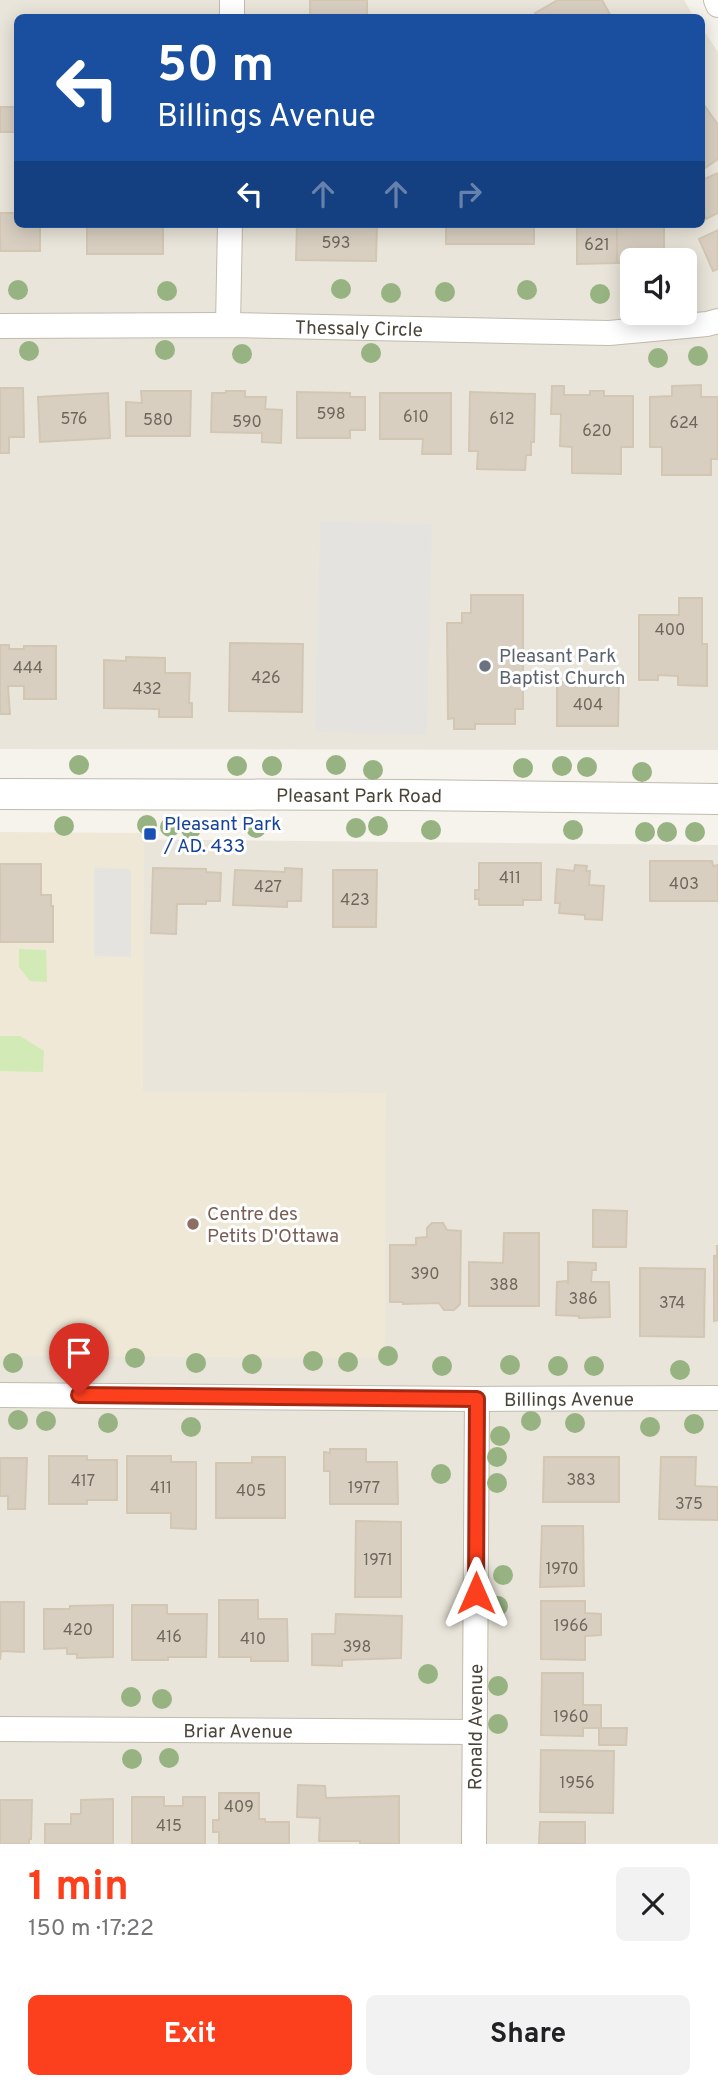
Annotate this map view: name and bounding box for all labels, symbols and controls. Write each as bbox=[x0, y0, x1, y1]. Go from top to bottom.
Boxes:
text: 50 m bbox=[157, 37, 274, 99]
icon: left bbox=[42, 42, 133, 133]
text: Billings Avenue bbox=[157, 98, 376, 138]
icon: left bbox=[231, 175, 269, 213]
icon: ahead bbox=[304, 175, 342, 213]
icon: ahead bbox=[377, 175, 415, 213]
icon: right bbox=[450, 175, 488, 213]
house number: 593 bbox=[322, 234, 350, 254]
house number: 621 bbox=[584, 236, 610, 256]
map controls bbox=[620, 248, 697, 325]
button: sound bbox=[620, 248, 697, 325]
street label: Thessaly Circle bbox=[295, 316, 423, 343]
house number: 598 bbox=[316, 405, 346, 425]
house number: 610 bbox=[403, 408, 429, 428]
house number: 576 bbox=[61, 410, 87, 430]
house number: 612 bbox=[489, 410, 515, 430]
house number: 580 bbox=[143, 411, 173, 431]
house number: 590 bbox=[232, 413, 262, 433]
house number: 624 bbox=[669, 414, 699, 434]
house number: 620 bbox=[582, 422, 612, 442]
house number: 400 bbox=[655, 621, 685, 641]
place label: Pleasant Park Baptist Church bbox=[499, 645, 625, 691]
marker: Pleasant Park Baptist Church bbox=[477, 658, 493, 674]
house number: 444 bbox=[13, 659, 43, 679]
house number: 426 bbox=[251, 669, 281, 689]
house number: 432 bbox=[132, 680, 162, 700]
house number: 404 bbox=[573, 696, 603, 716]
street label: Pleasant Park Road bbox=[276, 785, 442, 809]
place label: Pleasant Park / AD. 433 bbox=[163, 813, 281, 859]
marker: Pleasant Park / AD. 433 bbox=[142, 826, 158, 842]
house number: 411 bbox=[499, 869, 521, 889]
house number: 403 bbox=[669, 875, 699, 895]
house number: 427 bbox=[254, 878, 282, 898]
house number: 423 bbox=[340, 891, 370, 911]
place label: Centre des Petits D'Ottawa bbox=[207, 1203, 339, 1249]
marker: Centre des Petits D'Ottawa bbox=[185, 1216, 201, 1232]
house number: 390 bbox=[410, 1265, 440, 1285]
house number: 388 bbox=[489, 1276, 519, 1296]
house number: 386 bbox=[569, 1290, 597, 1310]
house number: 374 bbox=[659, 1294, 685, 1314]
pin bbox=[49, 1323, 109, 1395]
icon: arrive bbox=[60, 1334, 98, 1372]
street label: Billings Avenue bbox=[504, 1388, 634, 1413]
house number: 383 bbox=[566, 1471, 596, 1491]
house number: 417 bbox=[71, 1472, 95, 1492]
house number: 411 bbox=[150, 1479, 172, 1499]
house number: 1977 bbox=[348, 1479, 380, 1499]
house number: 405 bbox=[236, 1482, 266, 1502]
house number: 375 bbox=[675, 1495, 703, 1515]
house number: 1971 bbox=[363, 1551, 393, 1571]
position arrow bbox=[439, 1556, 513, 1630]
house number: 1970 bbox=[545, 1560, 579, 1580]
house number: 1966 bbox=[554, 1617, 588, 1637]
house number: 420 bbox=[63, 1621, 93, 1641]
house number: 416 bbox=[156, 1628, 182, 1648]
house number: 410 bbox=[240, 1630, 266, 1650]
house number: 398 bbox=[343, 1638, 371, 1658]
street label: Ronald Avenue bbox=[464, 1664, 489, 1790]
house number: 1960 bbox=[553, 1708, 589, 1728]
street label: Briar Avenue bbox=[183, 1720, 293, 1745]
house number: 1956 bbox=[559, 1774, 595, 1794]
house number: 409 bbox=[224, 1798, 254, 1818]
house number: 415 bbox=[156, 1817, 182, 1837]
text: 1 min bbox=[28, 1862, 129, 1915]
button: close bbox=[616, 1867, 690, 1941]
text: 150 m · 17:22 bbox=[28, 1915, 154, 1944]
button: Exit bbox=[28, 1995, 352, 2075]
button: Share bbox=[366, 1995, 690, 2075]

